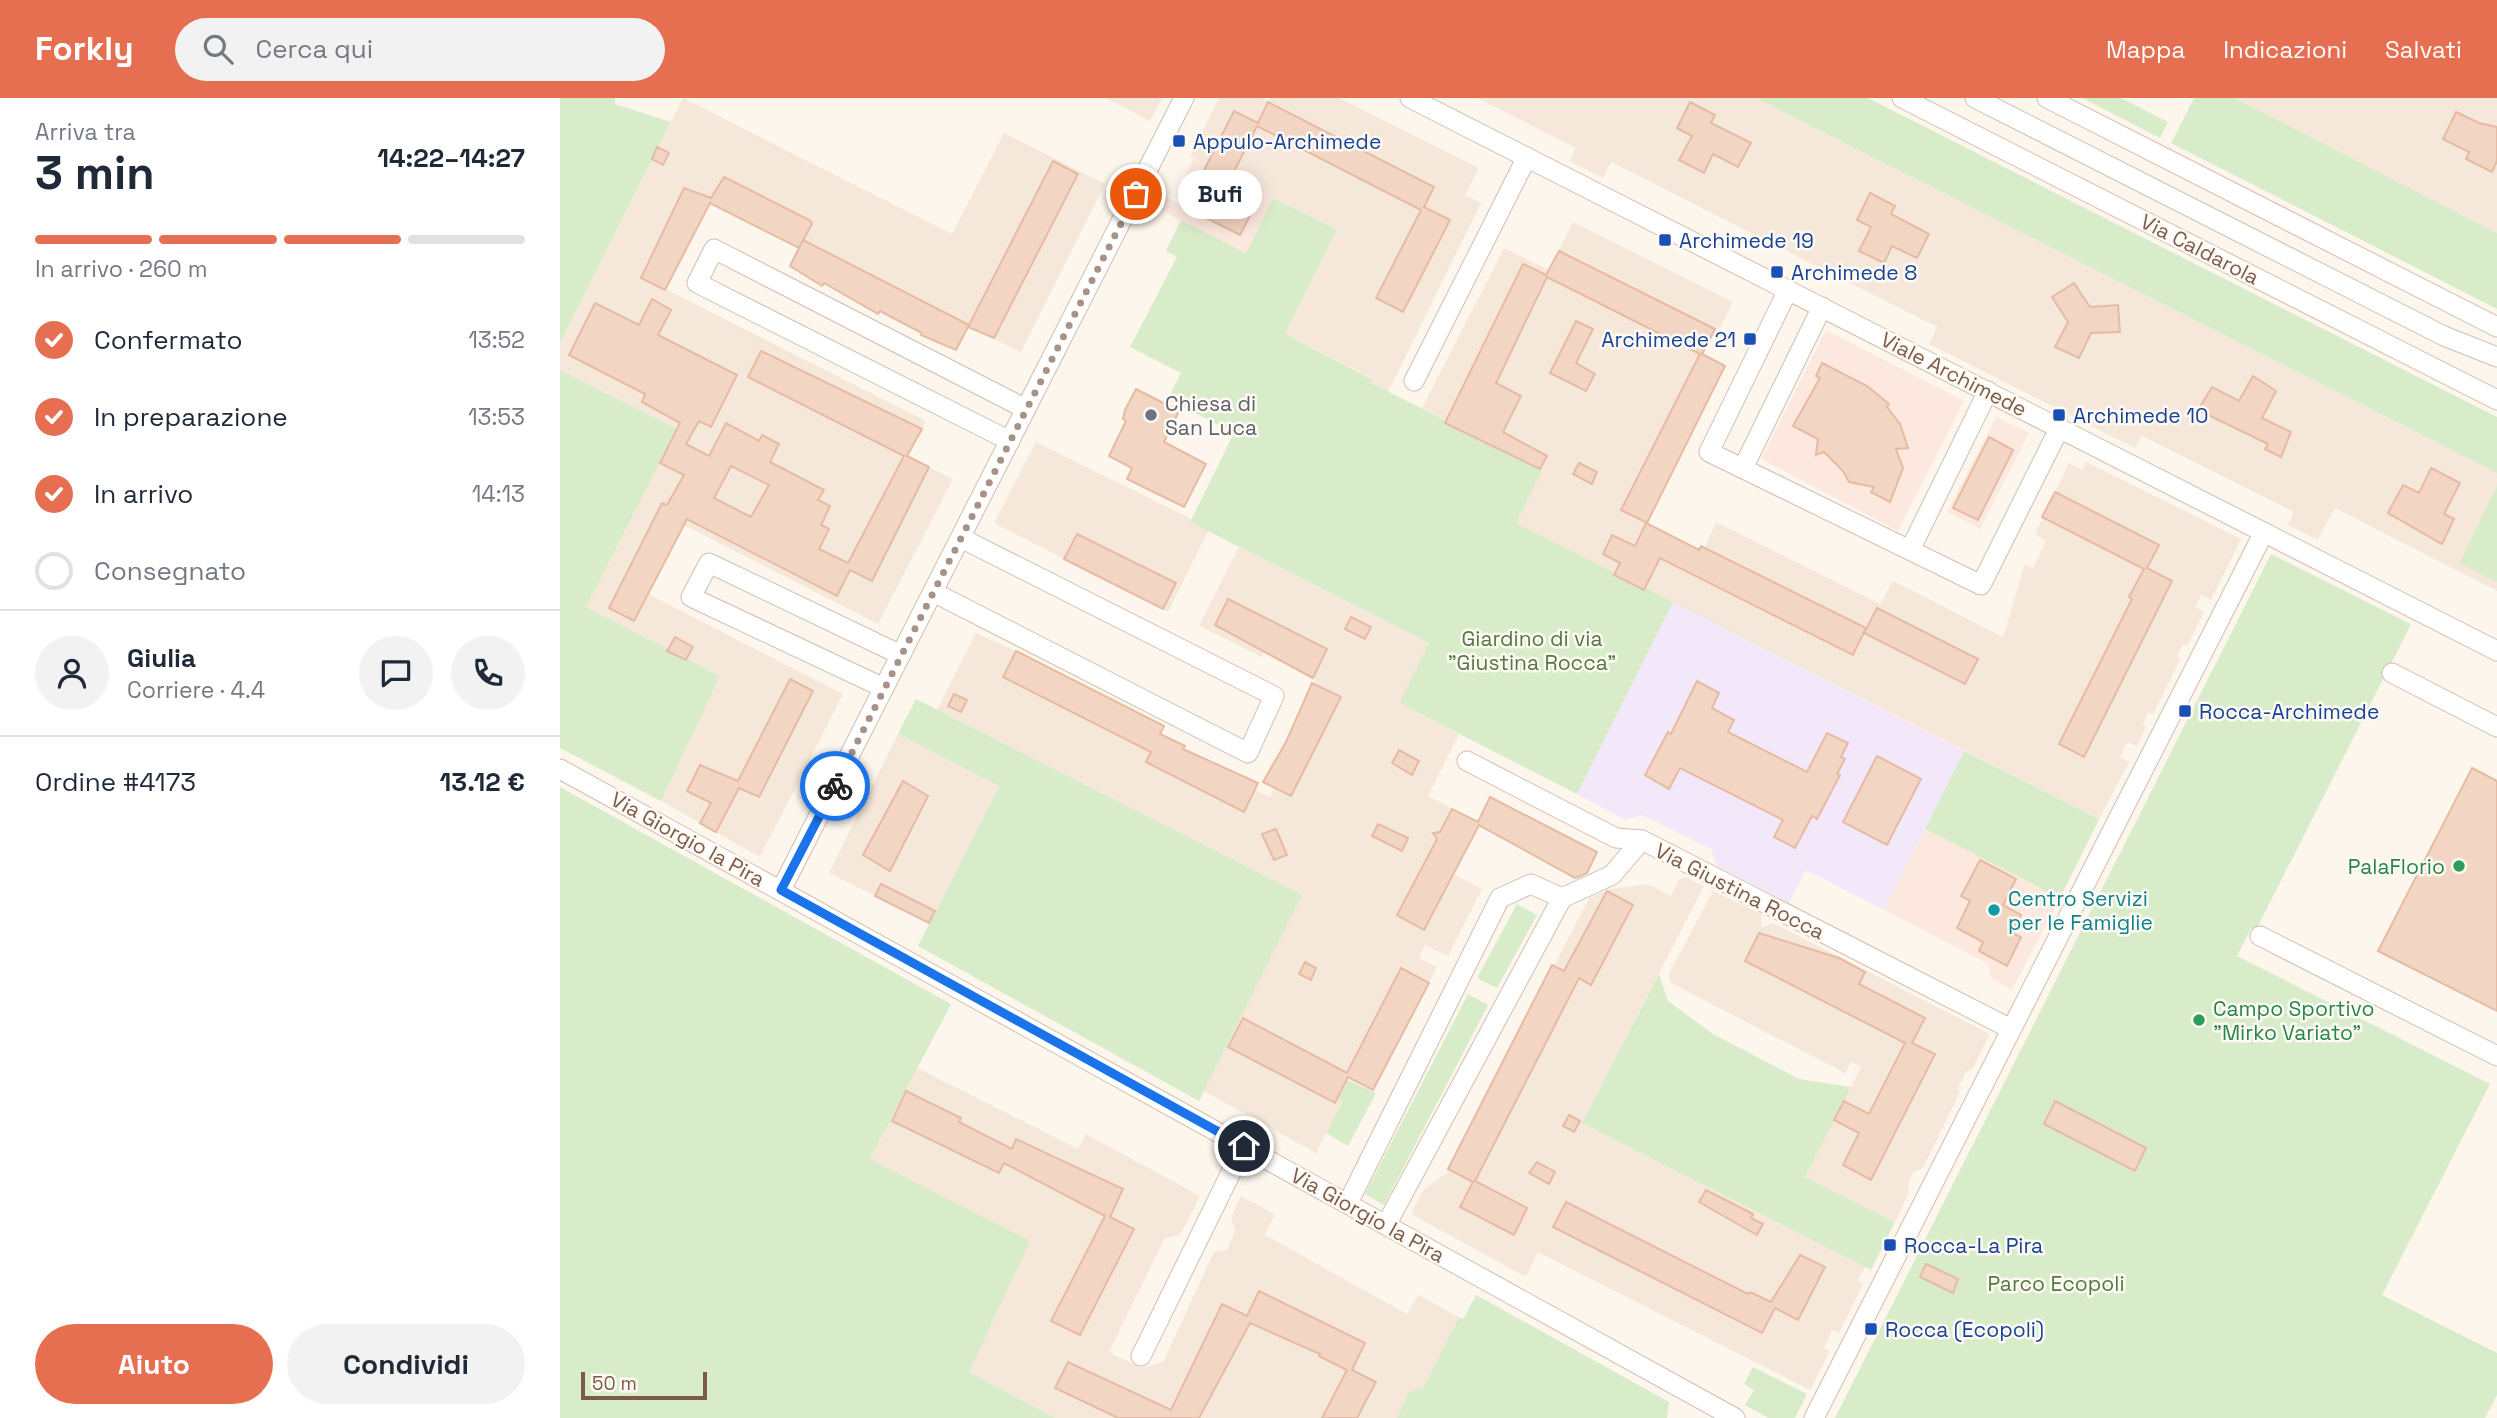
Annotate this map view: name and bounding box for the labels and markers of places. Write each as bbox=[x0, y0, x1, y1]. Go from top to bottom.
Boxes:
place label: Appulo-Archimede bbox=[1193, 128, 1381, 155]
marker: Appulo-Archimede bbox=[1171, 133, 1187, 149]
pin bbox=[1106, 164, 1166, 224]
callout: Bufi bbox=[1178, 170, 1262, 218]
place label: Archimede 19 bbox=[1679, 227, 1814, 254]
marker: Archimede 19 bbox=[1657, 232, 1673, 248]
place label: Archimede 8 bbox=[1791, 259, 1917, 286]
marker: Archimede 8 bbox=[1769, 264, 1785, 280]
place label: Archimede 21 bbox=[1601, 326, 1736, 353]
marker: Archimede 21 bbox=[1742, 331, 1758, 347]
place label: Chiesa di San Luca bbox=[1165, 390, 1257, 441]
place label: Archimede 10 bbox=[2073, 402, 2208, 429]
marker: Chiesa di San Luca bbox=[1143, 407, 1159, 423]
marker: Archimede 10 bbox=[2051, 407, 2067, 423]
place label: Rocca-Archimede bbox=[2199, 698, 2379, 725]
marker: Rocca-Archimede bbox=[2177, 703, 2193, 719]
place label: PalaFlorio bbox=[2348, 853, 2445, 880]
marker: PalaFlorio bbox=[2451, 858, 2467, 874]
place label: Centro Servizi per le Famiglie bbox=[2008, 885, 2153, 936]
marker: Centro Servizi per le Famiglie bbox=[1986, 902, 2002, 918]
place label: Campo Sportivo "Mirko Variato" bbox=[2213, 995, 2374, 1046]
marker: Campo Sportivo "Mirko Variato" bbox=[2191, 1012, 2207, 1028]
pin bbox=[1214, 1116, 1274, 1176]
place label: Rocca-La Pira bbox=[1904, 1232, 2043, 1259]
marker: Rocca-La Pira bbox=[1882, 1237, 1898, 1253]
place label: Rocca (Ecopoli) bbox=[1885, 1316, 2044, 1343]
marker: Rocca (Ecopoli) bbox=[1863, 1321, 1879, 1337]

